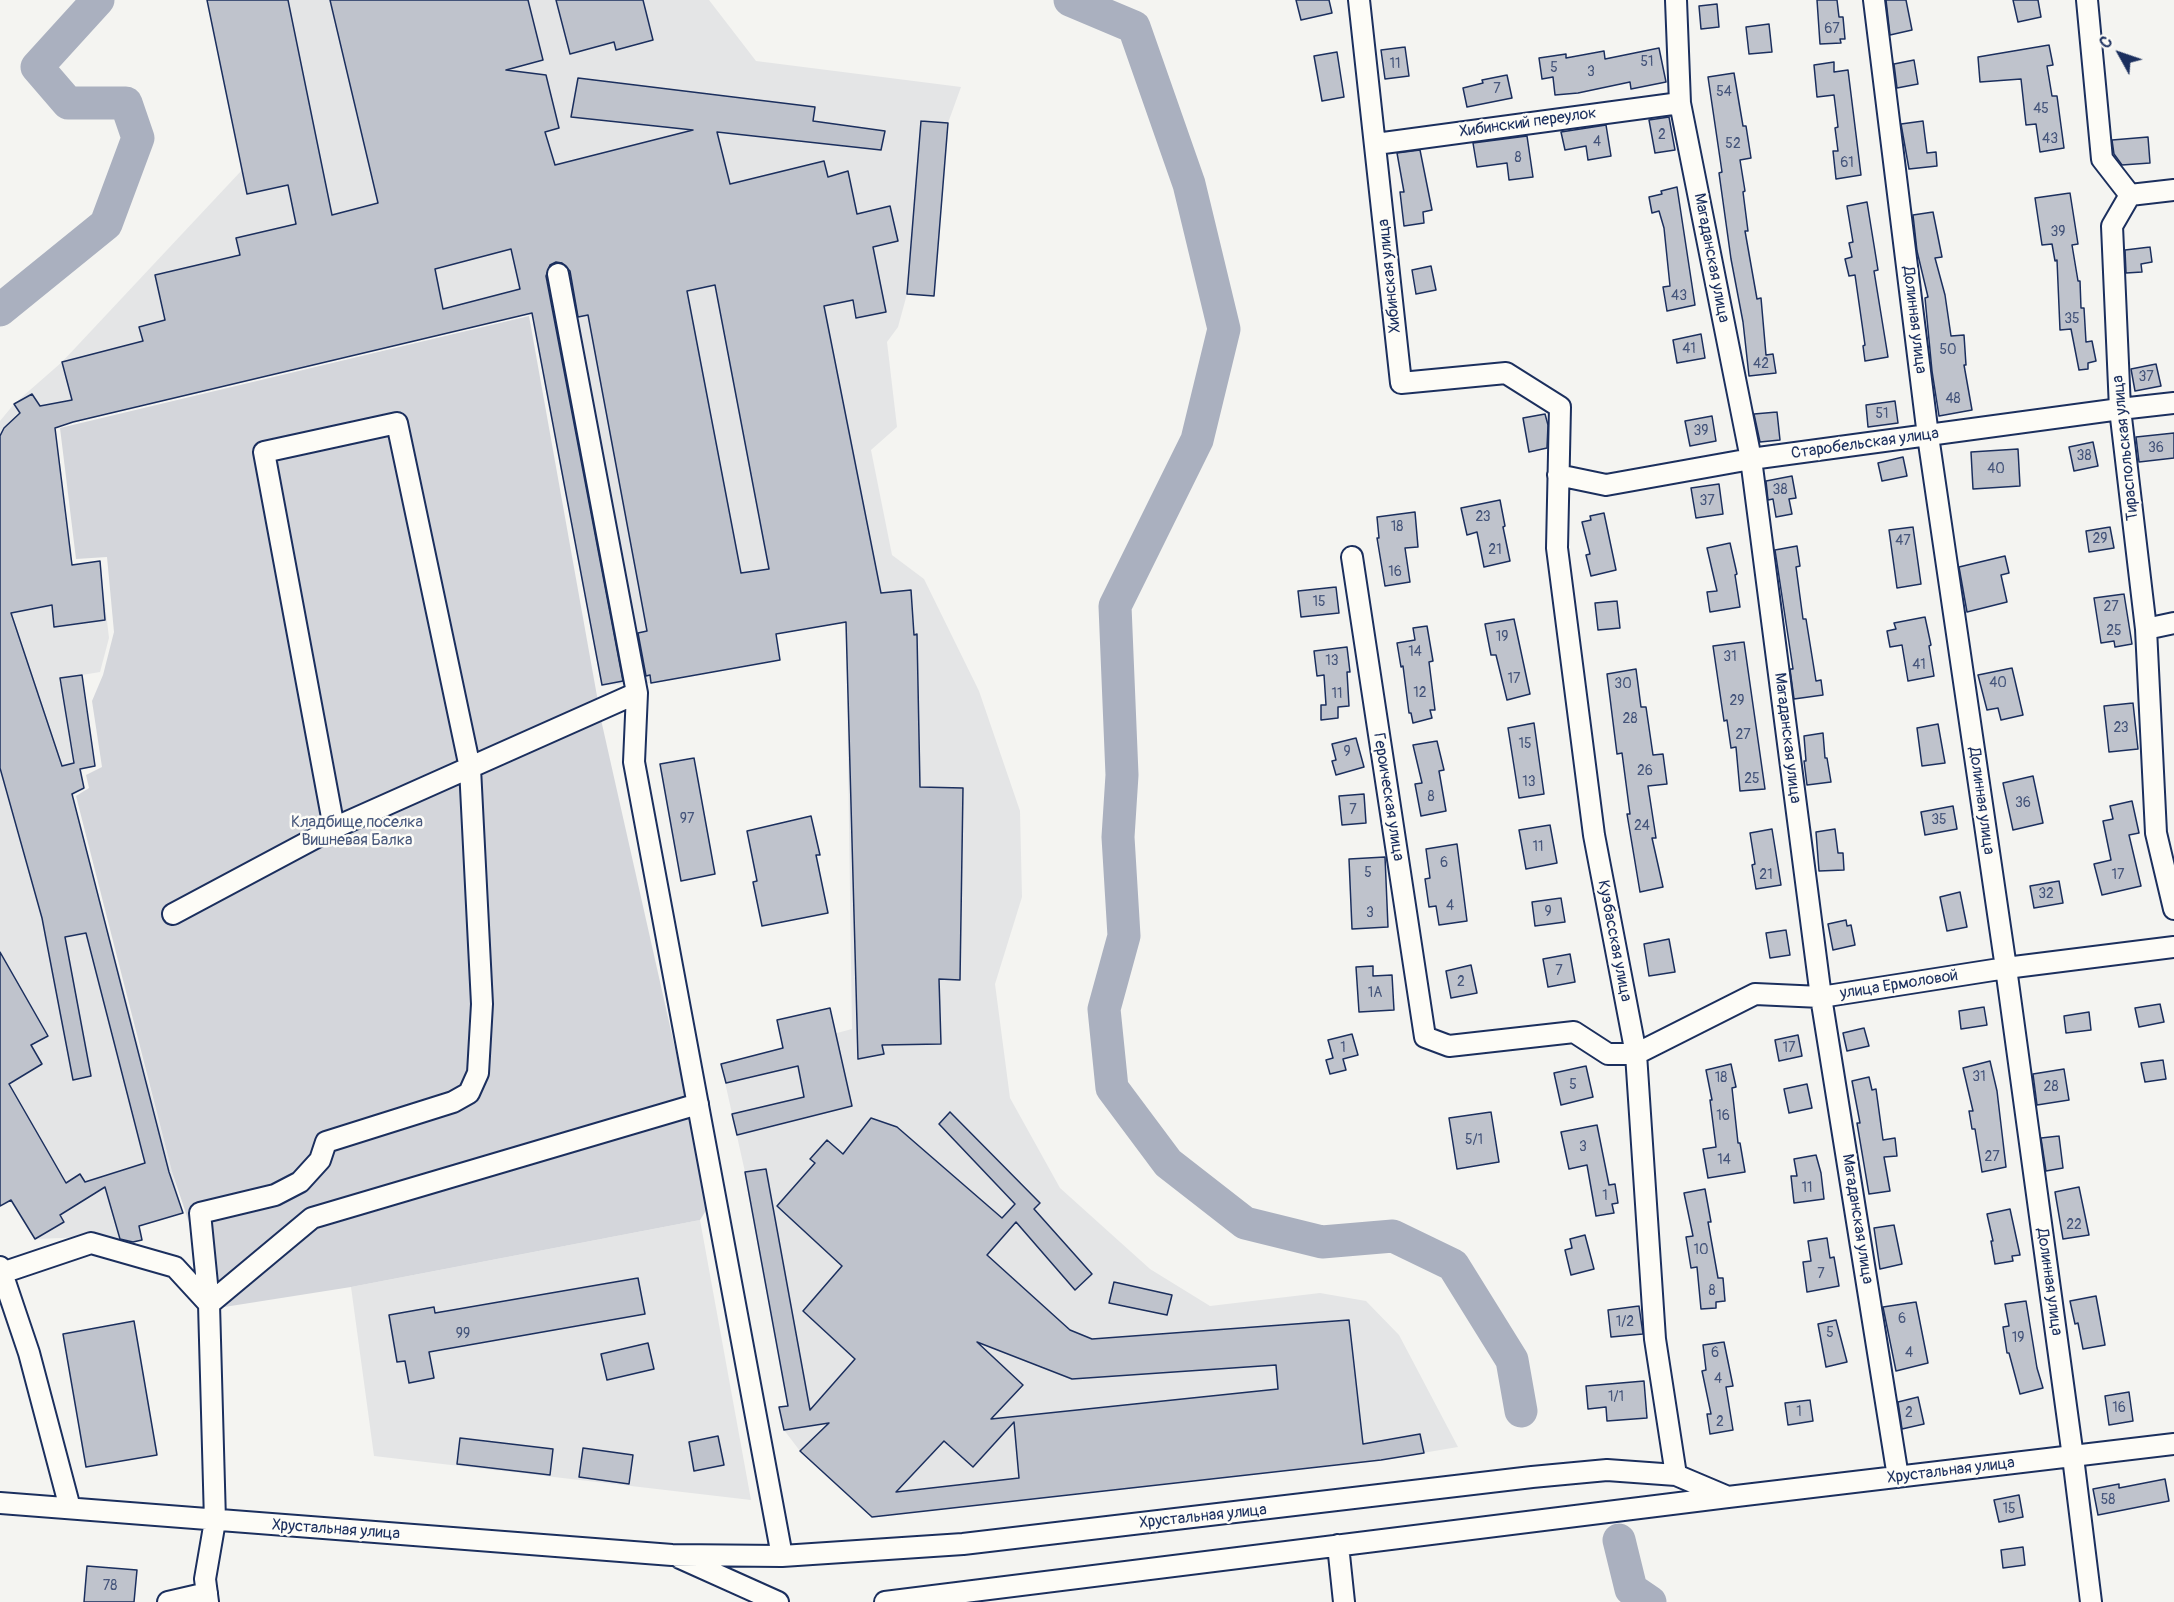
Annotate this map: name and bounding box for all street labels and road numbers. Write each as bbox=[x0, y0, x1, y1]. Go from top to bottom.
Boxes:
street label: Хибинский переулок bbox=[1458, 104, 1598, 142]
street label: Магаданская улица bbox=[1689, 192, 1733, 324]
street label: Хибинская улица bbox=[1374, 218, 1406, 334]
street label: Долинная улица bbox=[1898, 265, 1930, 375]
street label: Тираспольская улица bbox=[2109, 374, 2143, 522]
street label: Старобельская улица bbox=[1790, 424, 1940, 464]
street label: Магаданская улица bbox=[1769, 672, 1805, 804]
street label: Героическая улица bbox=[1368, 732, 1408, 862]
street label: Долинная улица bbox=[1964, 746, 1998, 856]
street label: Кузбасская улица bbox=[1593, 879, 1635, 1003]
street label: улица Ермоловой bbox=[1838, 966, 1960, 1004]
street label: Магаданская улица bbox=[1837, 1153, 1877, 1285]
street label: Долинная улица bbox=[2032, 1227, 2066, 1337]
street label: Хрустальная улица bbox=[1886, 1454, 2016, 1488]
street label: Хрустальная улица bbox=[1138, 1501, 1268, 1533]
street label: Хрустальная улица bbox=[271, 1516, 401, 1544]

